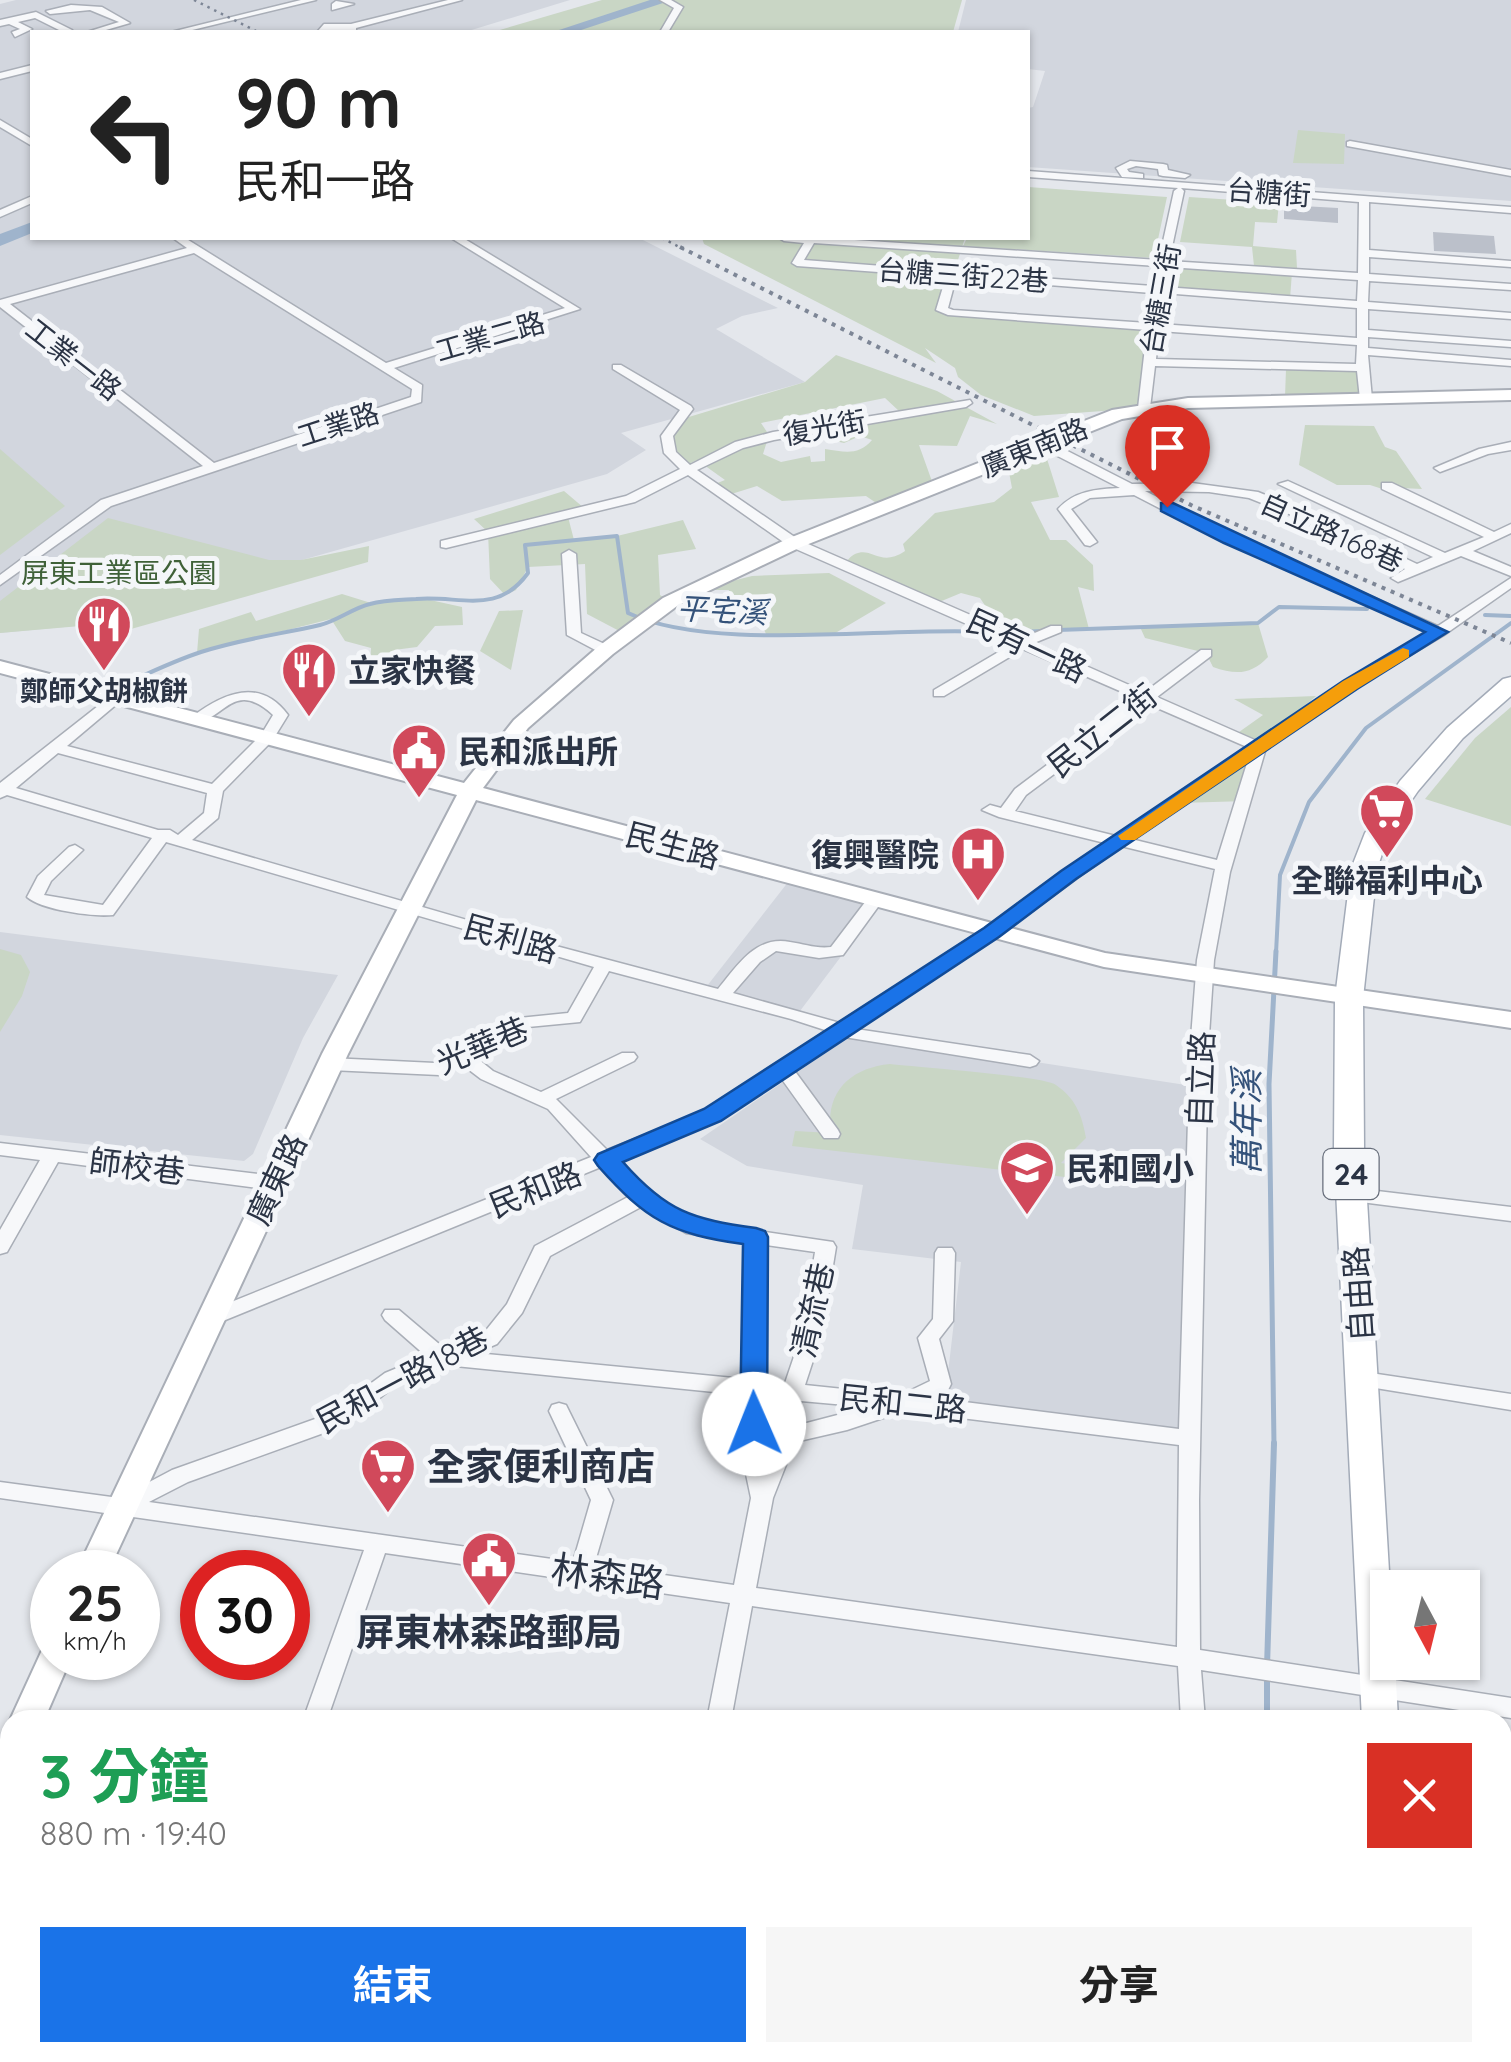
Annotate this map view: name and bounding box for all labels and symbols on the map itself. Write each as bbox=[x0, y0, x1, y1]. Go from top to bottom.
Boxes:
street label: 台糖街 bbox=[1226, 172, 1312, 212]
street label: 台糖三街 bbox=[1133, 241, 1187, 357]
street label: 台糖三街22巷 bbox=[876, 252, 1050, 298]
street label: 工業二路 bbox=[431, 304, 549, 368]
street label: 工業一路 bbox=[19, 311, 129, 407]
street label: 工業路 bbox=[293, 394, 383, 454]
street label: 復光街 bbox=[780, 402, 868, 452]
pin bbox=[1125, 405, 1210, 508]
street label: 廣東南路 bbox=[976, 410, 1092, 484]
street label: 自立路168巷 bbox=[1255, 485, 1409, 579]
park label: 屏東工業區公園 bbox=[21, 555, 217, 590]
water label: 平宅溪 bbox=[676, 589, 772, 632]
restaurant icon: 鄭師父胡椒餅 bbox=[74, 594, 134, 673]
street label: 民有一路 bbox=[961, 600, 1093, 690]
restaurant icon: 立家快餐 bbox=[279, 640, 339, 719]
place label: 立家快餐 bbox=[348, 650, 476, 690]
place label: 鄭師父胡椒餅 bbox=[20, 673, 188, 708]
street label: 民立二街 bbox=[1039, 675, 1165, 785]
public building icon: 民和派出所 bbox=[389, 721, 449, 800]
place label: 民和派出所 bbox=[458, 731, 618, 771]
supermarket icon: 全聯福利中心 bbox=[1357, 781, 1417, 860]
street label: 民生路 bbox=[621, 813, 725, 877]
hospital icon: 復興醫院 bbox=[948, 824, 1008, 903]
place label: 復興醫院 bbox=[811, 834, 939, 874]
place label: 全聯福利中心 bbox=[1291, 860, 1483, 900]
street label: 民利路 bbox=[459, 906, 563, 970]
street label: 光華巷 bbox=[430, 1008, 534, 1082]
street label: 自立路 bbox=[1178, 1030, 1222, 1128]
water label: 萬年溪 bbox=[1224, 1065, 1268, 1175]
street label: 廣東路 bbox=[238, 1127, 314, 1231]
school or university icon: 民和國小 bbox=[997, 1138, 1057, 1217]
street label: 師校巷 bbox=[87, 1140, 187, 1192]
place label: 民和國小 bbox=[1066, 1148, 1194, 1188]
road number: 24 bbox=[1324, 1149, 1378, 1199]
street label: 民和路 bbox=[483, 1152, 587, 1226]
street label: 自由路 bbox=[1335, 1245, 1381, 1343]
street label: 清流巷 bbox=[782, 1259, 842, 1361]
street label: 民和一路18巷 bbox=[309, 1317, 495, 1441]
position arrow bbox=[702, 1372, 806, 1476]
street label: 民和二路 bbox=[837, 1376, 969, 1430]
supermarket icon: 全家便利商店 bbox=[358, 1436, 418, 1515]
place label: 全家便利商店 bbox=[427, 1442, 655, 1490]
public building icon: 屏東林森路郵局 bbox=[459, 1529, 519, 1608]
street label: 林森路 bbox=[548, 1544, 668, 1608]
speed limit sign: 30 bbox=[180, 1550, 310, 1680]
north arrow bbox=[1370, 1570, 1480, 1680]
place label: 屏東林森路郵局 bbox=[356, 1608, 622, 1656]

